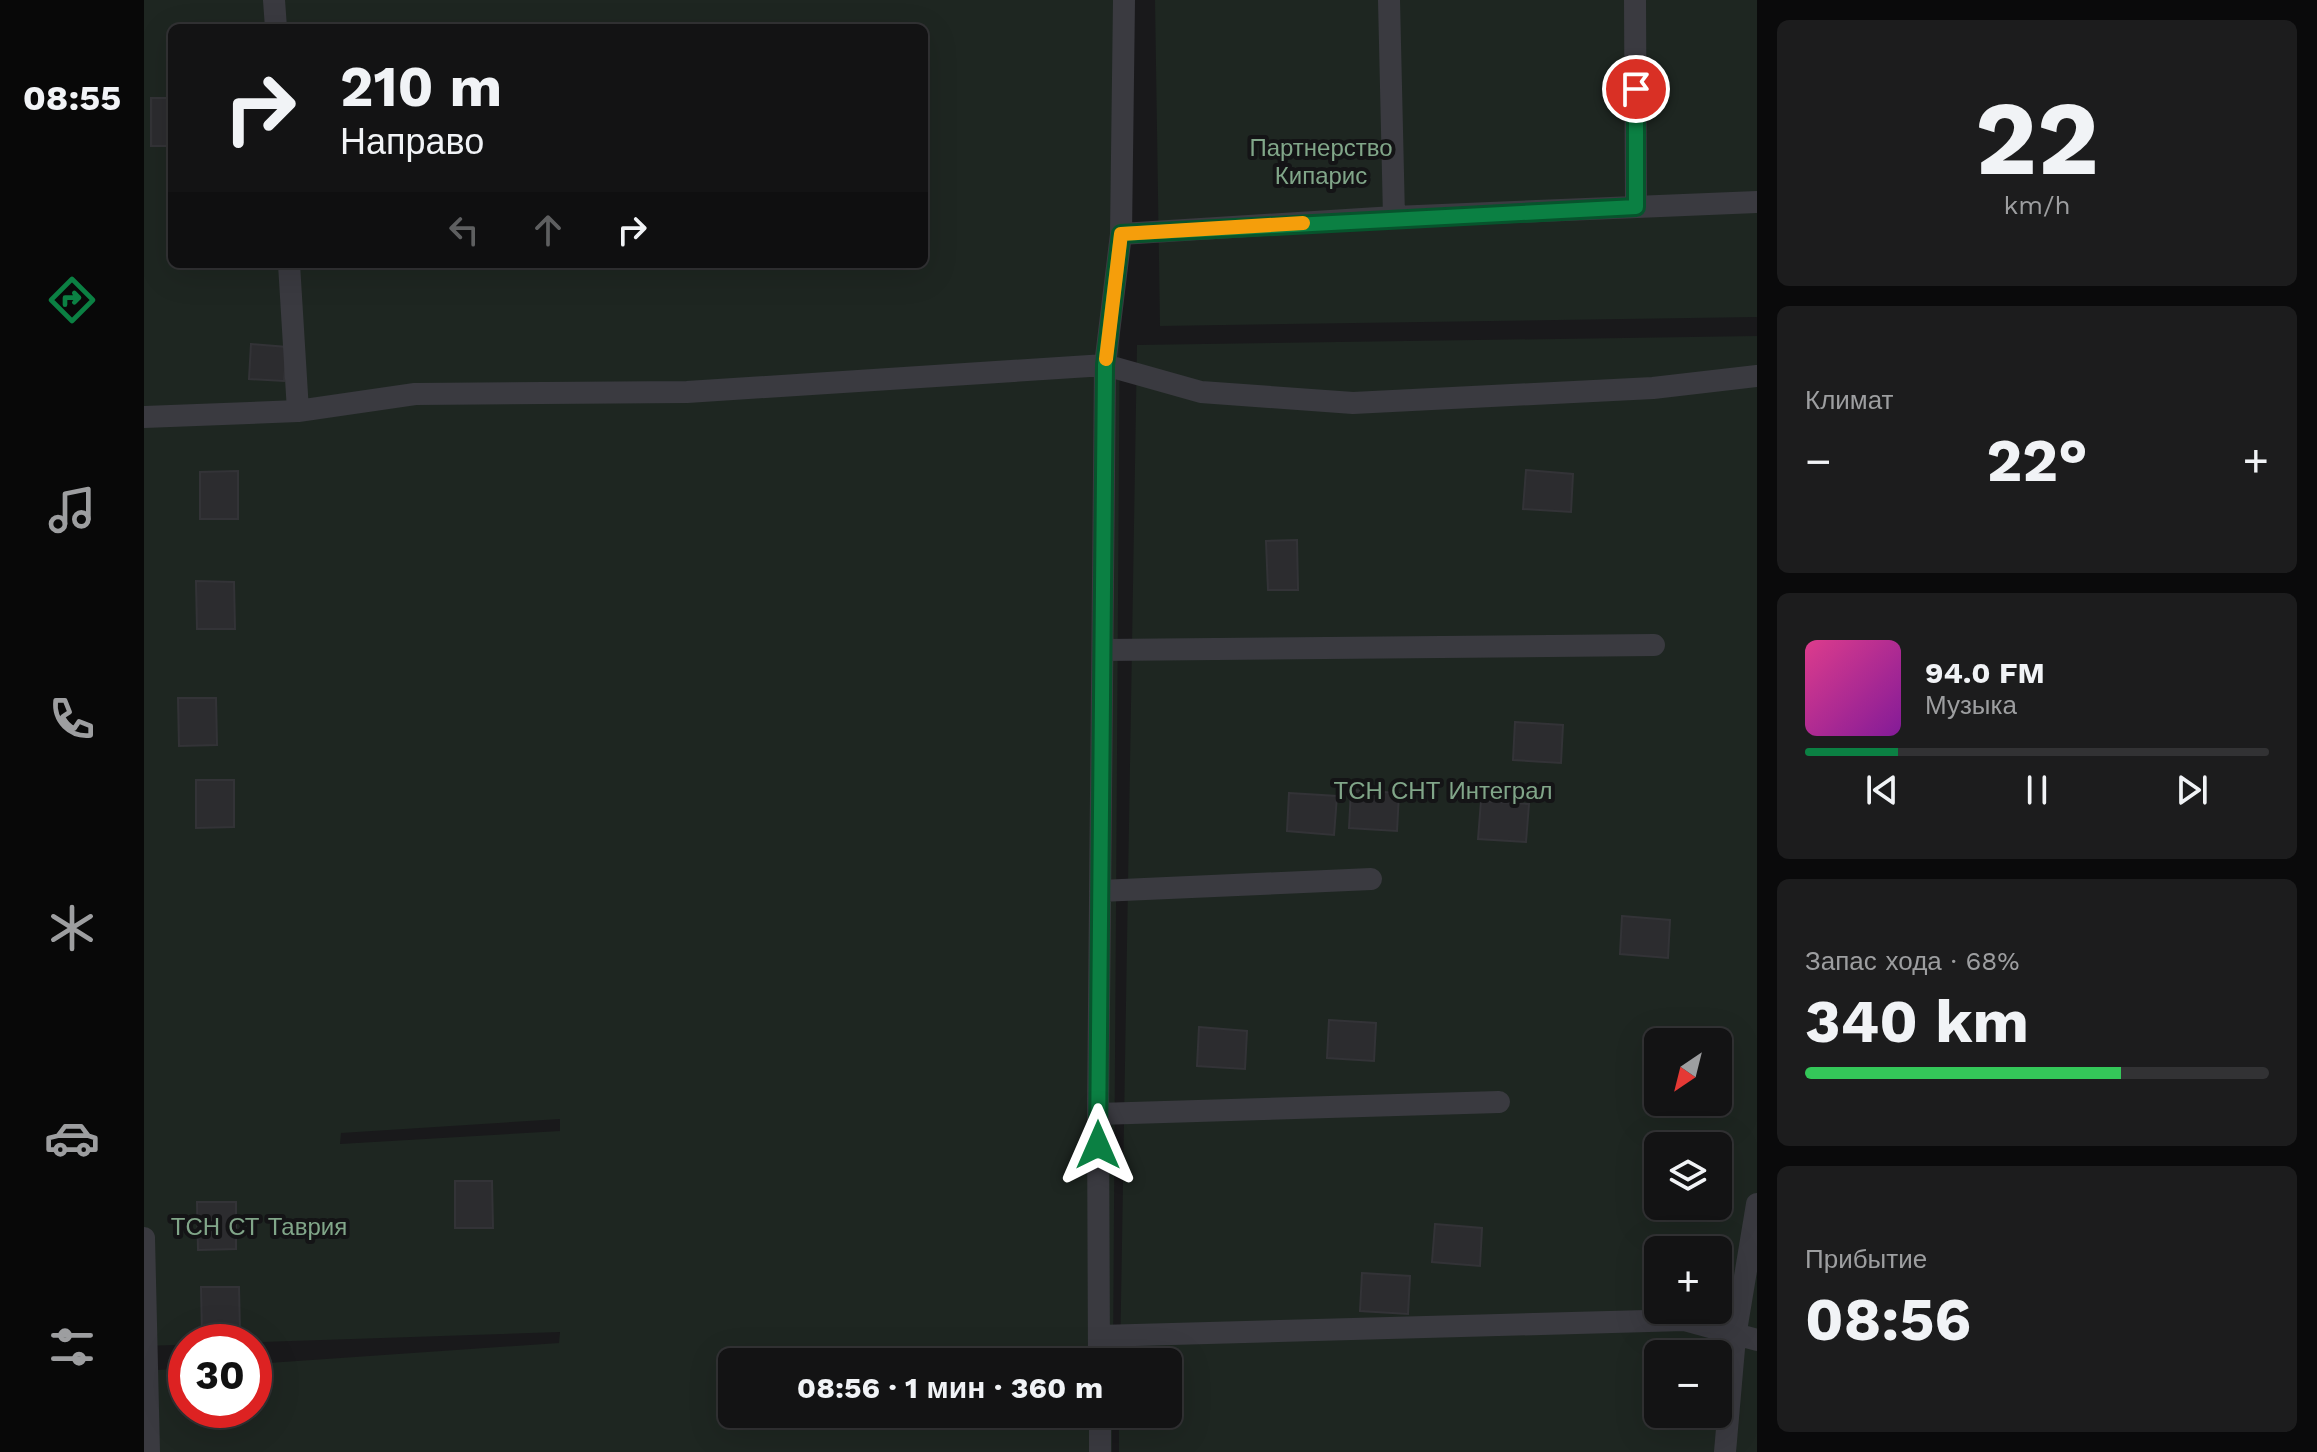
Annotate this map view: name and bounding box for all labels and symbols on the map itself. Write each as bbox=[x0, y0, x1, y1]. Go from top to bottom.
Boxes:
pin bbox=[1602, 55, 1670, 123]
park label: Партнерство Кипарис bbox=[1249, 134, 1393, 190]
park label: ТСН СНТ Интеграл bbox=[1333, 777, 1553, 805]
north arrow bbox=[1644, 1028, 1732, 1116]
position arrow bbox=[1056, 1103, 1140, 1187]
park label: ТСН СТ Таврия bbox=[171, 1213, 347, 1241]
speed limit sign: 30 bbox=[168, 1324, 272, 1428]

